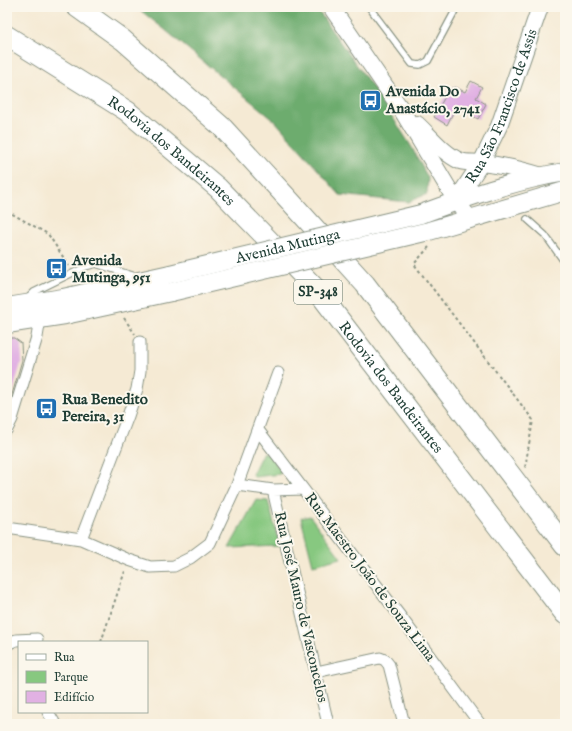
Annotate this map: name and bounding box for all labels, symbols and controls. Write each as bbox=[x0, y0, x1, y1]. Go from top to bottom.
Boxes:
street label: Rua São Francisco de Assis bbox=[461, 26, 541, 187]
place label: Avenida Do Anastácio, 2741 bbox=[385, 82, 480, 118]
bus stop icon: Avenida Do Anastácio, 2741 bbox=[357, 87, 383, 113]
street label: Rodovia dos Bandeirantes bbox=[104, 92, 239, 210]
street label: Avenida Mutinga bbox=[233, 224, 342, 268]
place label: Avenida Mutinga, 951 bbox=[71, 251, 151, 287]
bus stop icon: Avenida Mutinga, 951 bbox=[43, 256, 69, 282]
road number: SP-348 bbox=[294, 280, 342, 304]
street label: Rodovia dos Bandeirantes bbox=[335, 317, 448, 457]
place label: Rua Benedito Pereira, 31 bbox=[62, 390, 148, 426]
bus stop icon: Rua Benedito Pereira, 31 bbox=[33, 395, 59, 421]
street label: Rua Maestro João de Souza Lima bbox=[300, 489, 440, 666]
street label: Rua José Mauro de Vasconcelos bbox=[270, 510, 332, 704]
legend bbox=[18, 641, 148, 713]
text: Rua bbox=[54, 650, 75, 665]
text: Parque bbox=[54, 670, 89, 686]
text: Edifício bbox=[54, 690, 95, 705]

